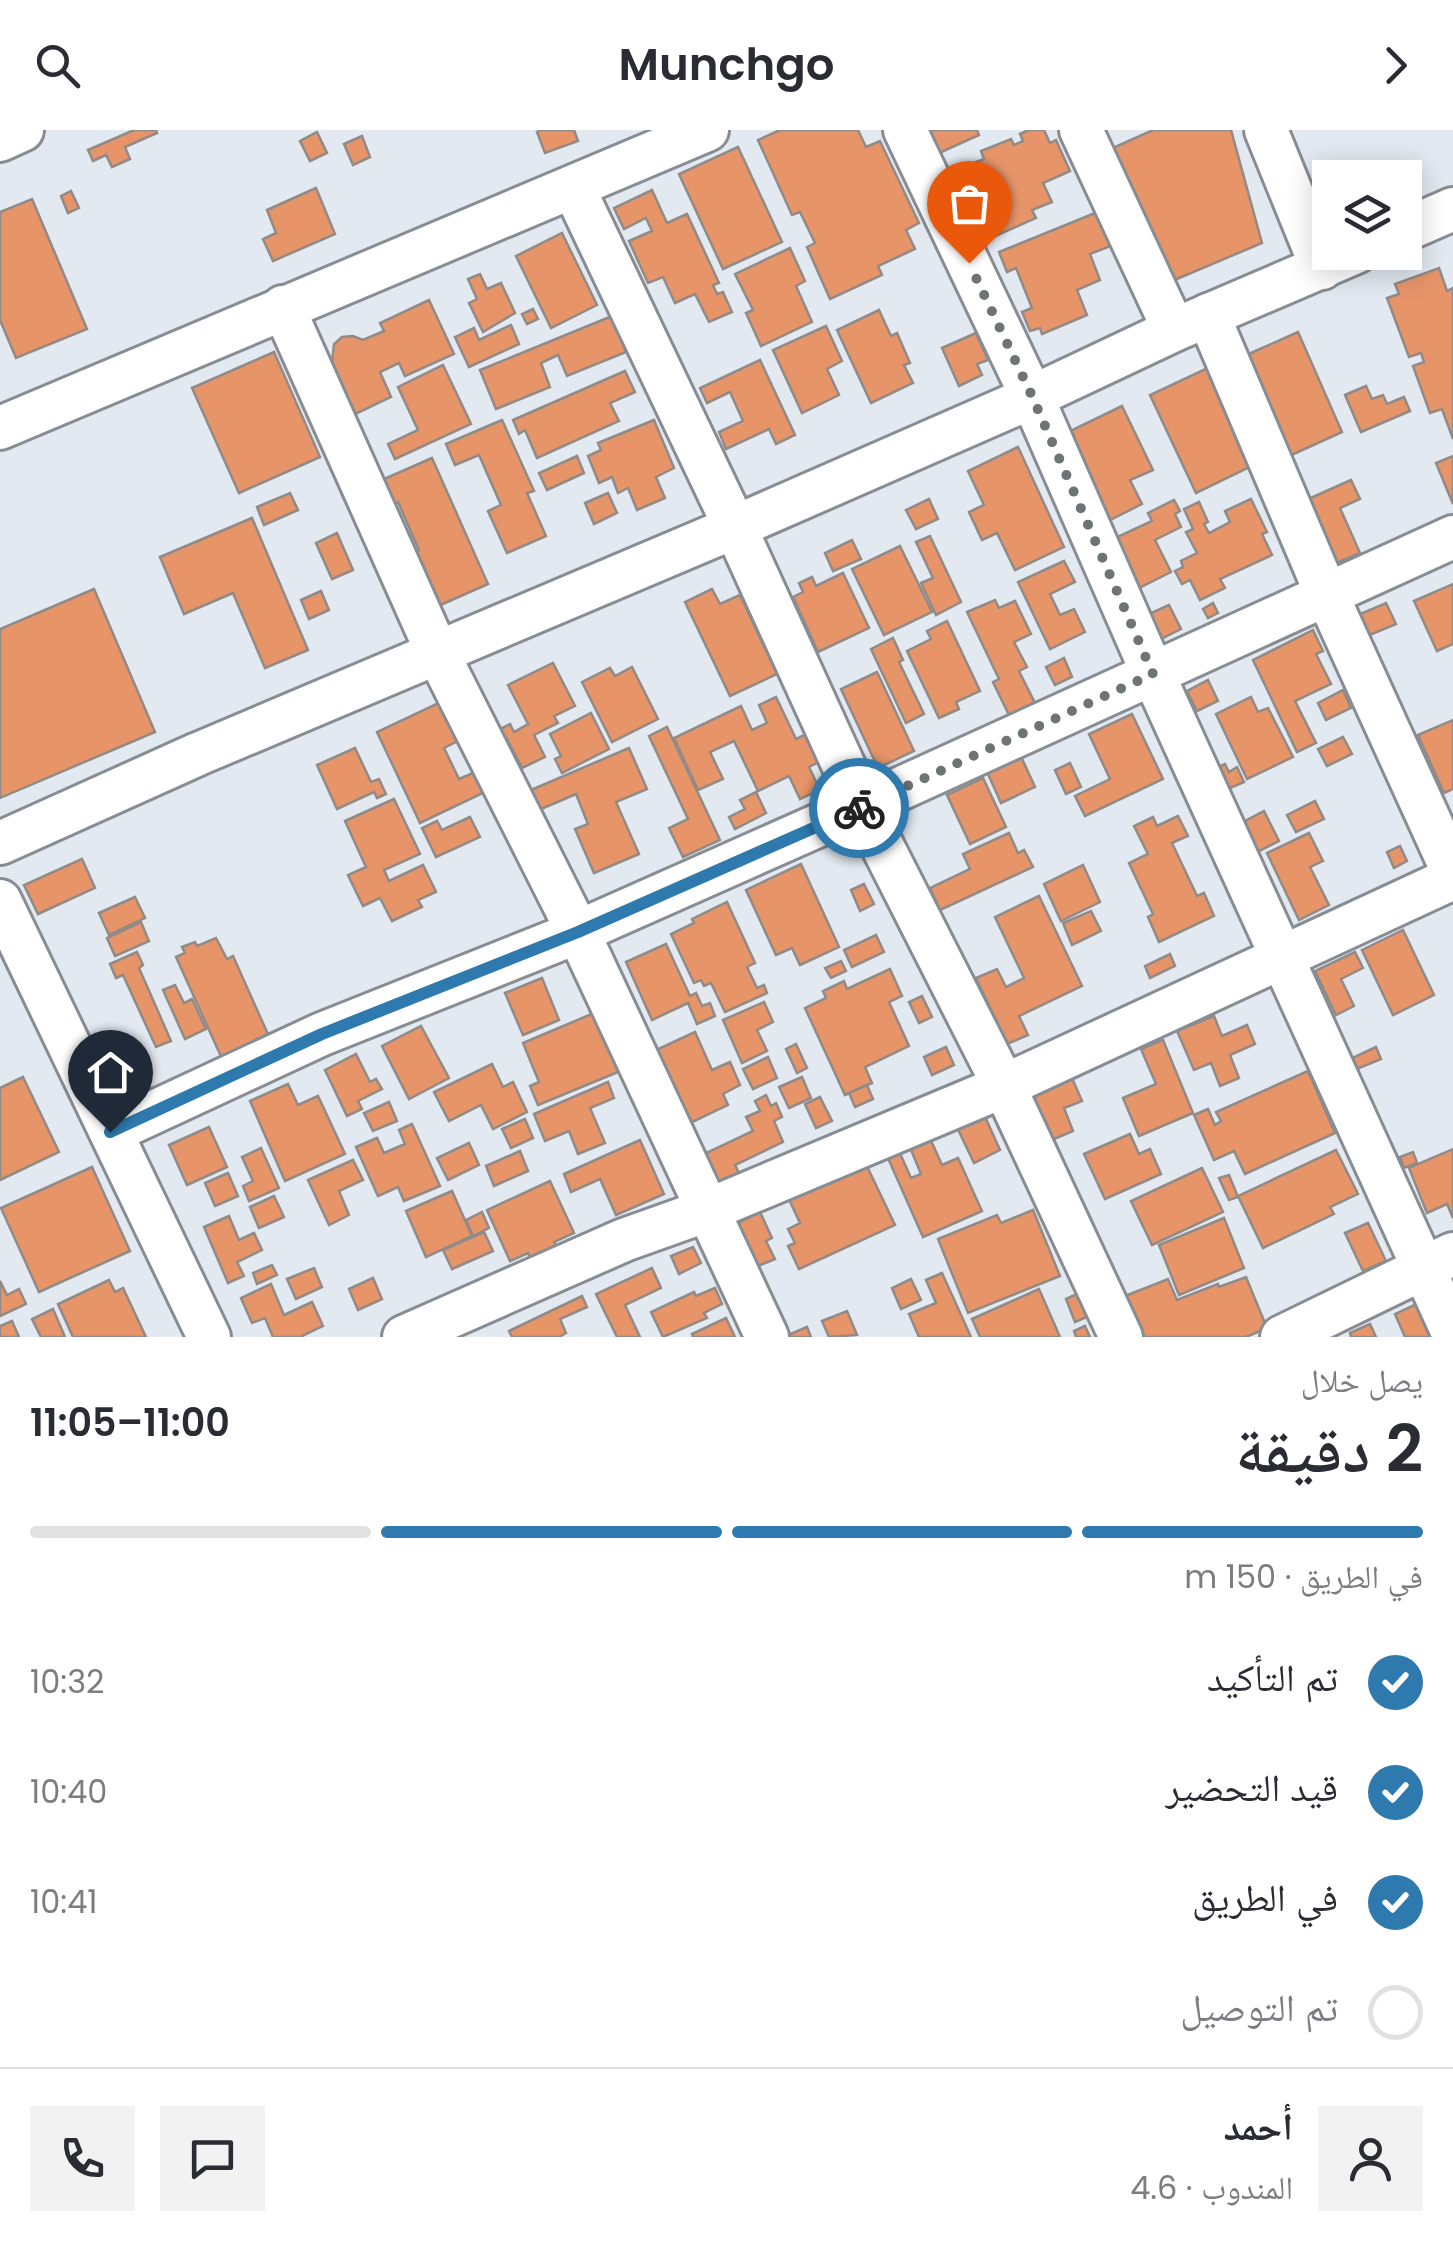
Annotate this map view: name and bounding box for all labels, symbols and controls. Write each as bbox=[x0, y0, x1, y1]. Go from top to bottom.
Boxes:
text: Munchgo bbox=[619, 33, 835, 96]
icon: search bbox=[30, 38, 85, 93]
icon: forward bbox=[1368, 38, 1423, 93]
map controls bbox=[1312, 160, 1422, 270]
button: layers bbox=[1312, 160, 1422, 270]
pin bbox=[927, 161, 1012, 264]
icon: bag bbox=[942, 176, 997, 231]
courier bbox=[809, 758, 909, 858]
icon: bike bbox=[832, 781, 887, 836]
pin bbox=[68, 1030, 153, 1133]
icon: home bbox=[83, 1045, 138, 1100]
text: يصل خلال bbox=[1301, 1358, 1423, 1403]
text: 11:00–11:05 bbox=[30, 1396, 230, 1449]
text: 2 دقيقة bbox=[1235, 1404, 1423, 1495]
text: في الطريق · 150 m bbox=[1184, 1554, 1423, 1599]
text: تم التأكيد bbox=[1207, 1651, 1338, 1704]
icon: check bbox=[1368, 1655, 1423, 1710]
text: 10:32 bbox=[30, 1659, 104, 1704]
text: قيد التحضير bbox=[1166, 1761, 1338, 1814]
icon: check bbox=[1368, 1765, 1423, 1820]
text: 10:40 bbox=[30, 1769, 107, 1814]
text: في الطريق bbox=[1192, 1871, 1338, 1924]
icon: check bbox=[1368, 1875, 1423, 1930]
text: 10:41 bbox=[30, 1879, 98, 1924]
text: تم التوصيل bbox=[1180, 1981, 1338, 2034]
text: أحمد bbox=[1223, 2100, 1293, 2153]
button: phone bbox=[30, 2106, 135, 2211]
button: chat bbox=[160, 2106, 265, 2211]
button: person bbox=[1318, 2106, 1423, 2211]
text: المندوب · 4.6 bbox=[1130, 2165, 1293, 2210]

